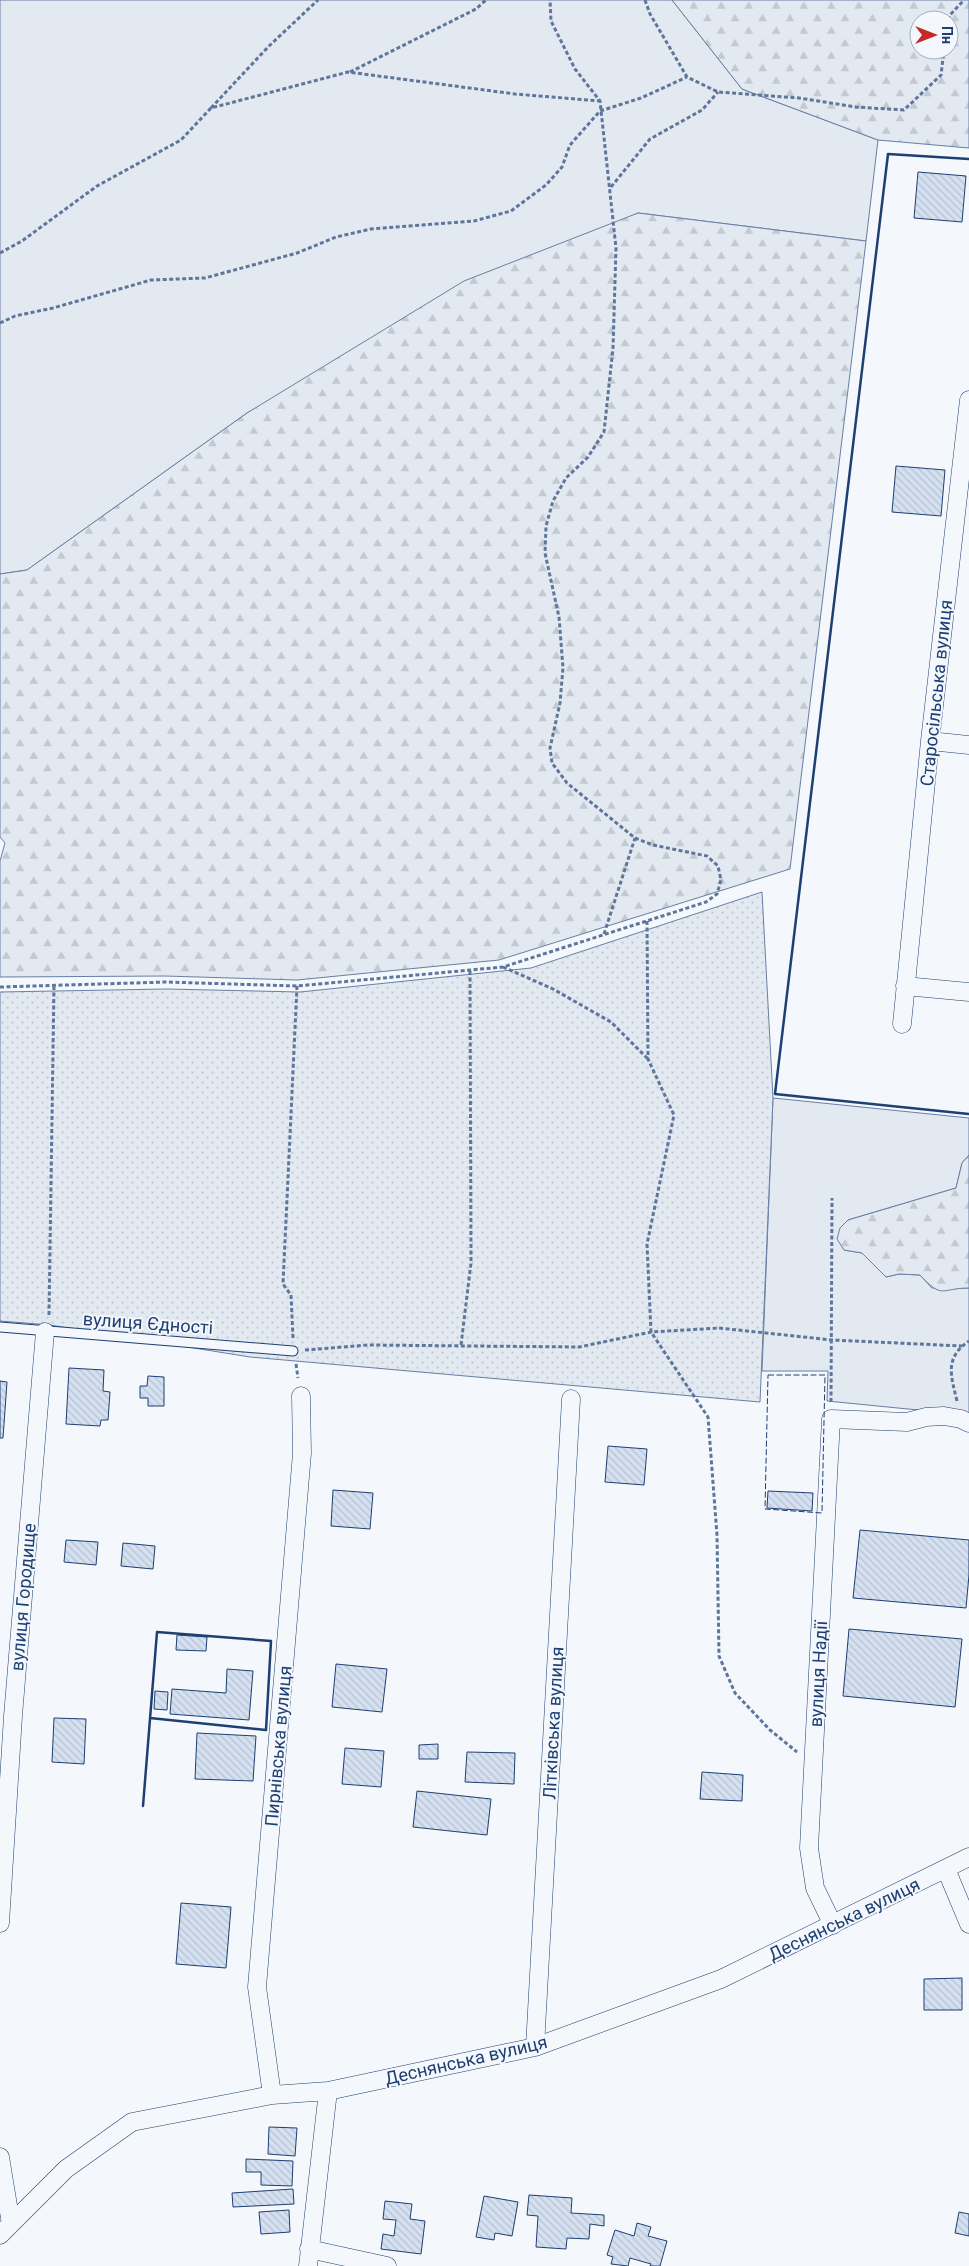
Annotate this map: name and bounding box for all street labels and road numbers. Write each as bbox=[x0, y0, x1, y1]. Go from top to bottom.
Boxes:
street label: Старосільська вулиця bbox=[916, 599, 956, 787]
street label: вулиця Єдності bbox=[82, 1308, 214, 1338]
street label: вулиця Городище bbox=[6, 1522, 40, 1672]
street label: вулиця Надії bbox=[805, 1619, 831, 1728]
street label: Літківська вулиця bbox=[539, 1646, 567, 1800]
street label: Пирнівська вулиця bbox=[261, 1665, 295, 1827]
street label: Деснянська вулиця bbox=[765, 1873, 923, 1965]
street label: Деснянська вулиця bbox=[383, 2031, 549, 2089]

